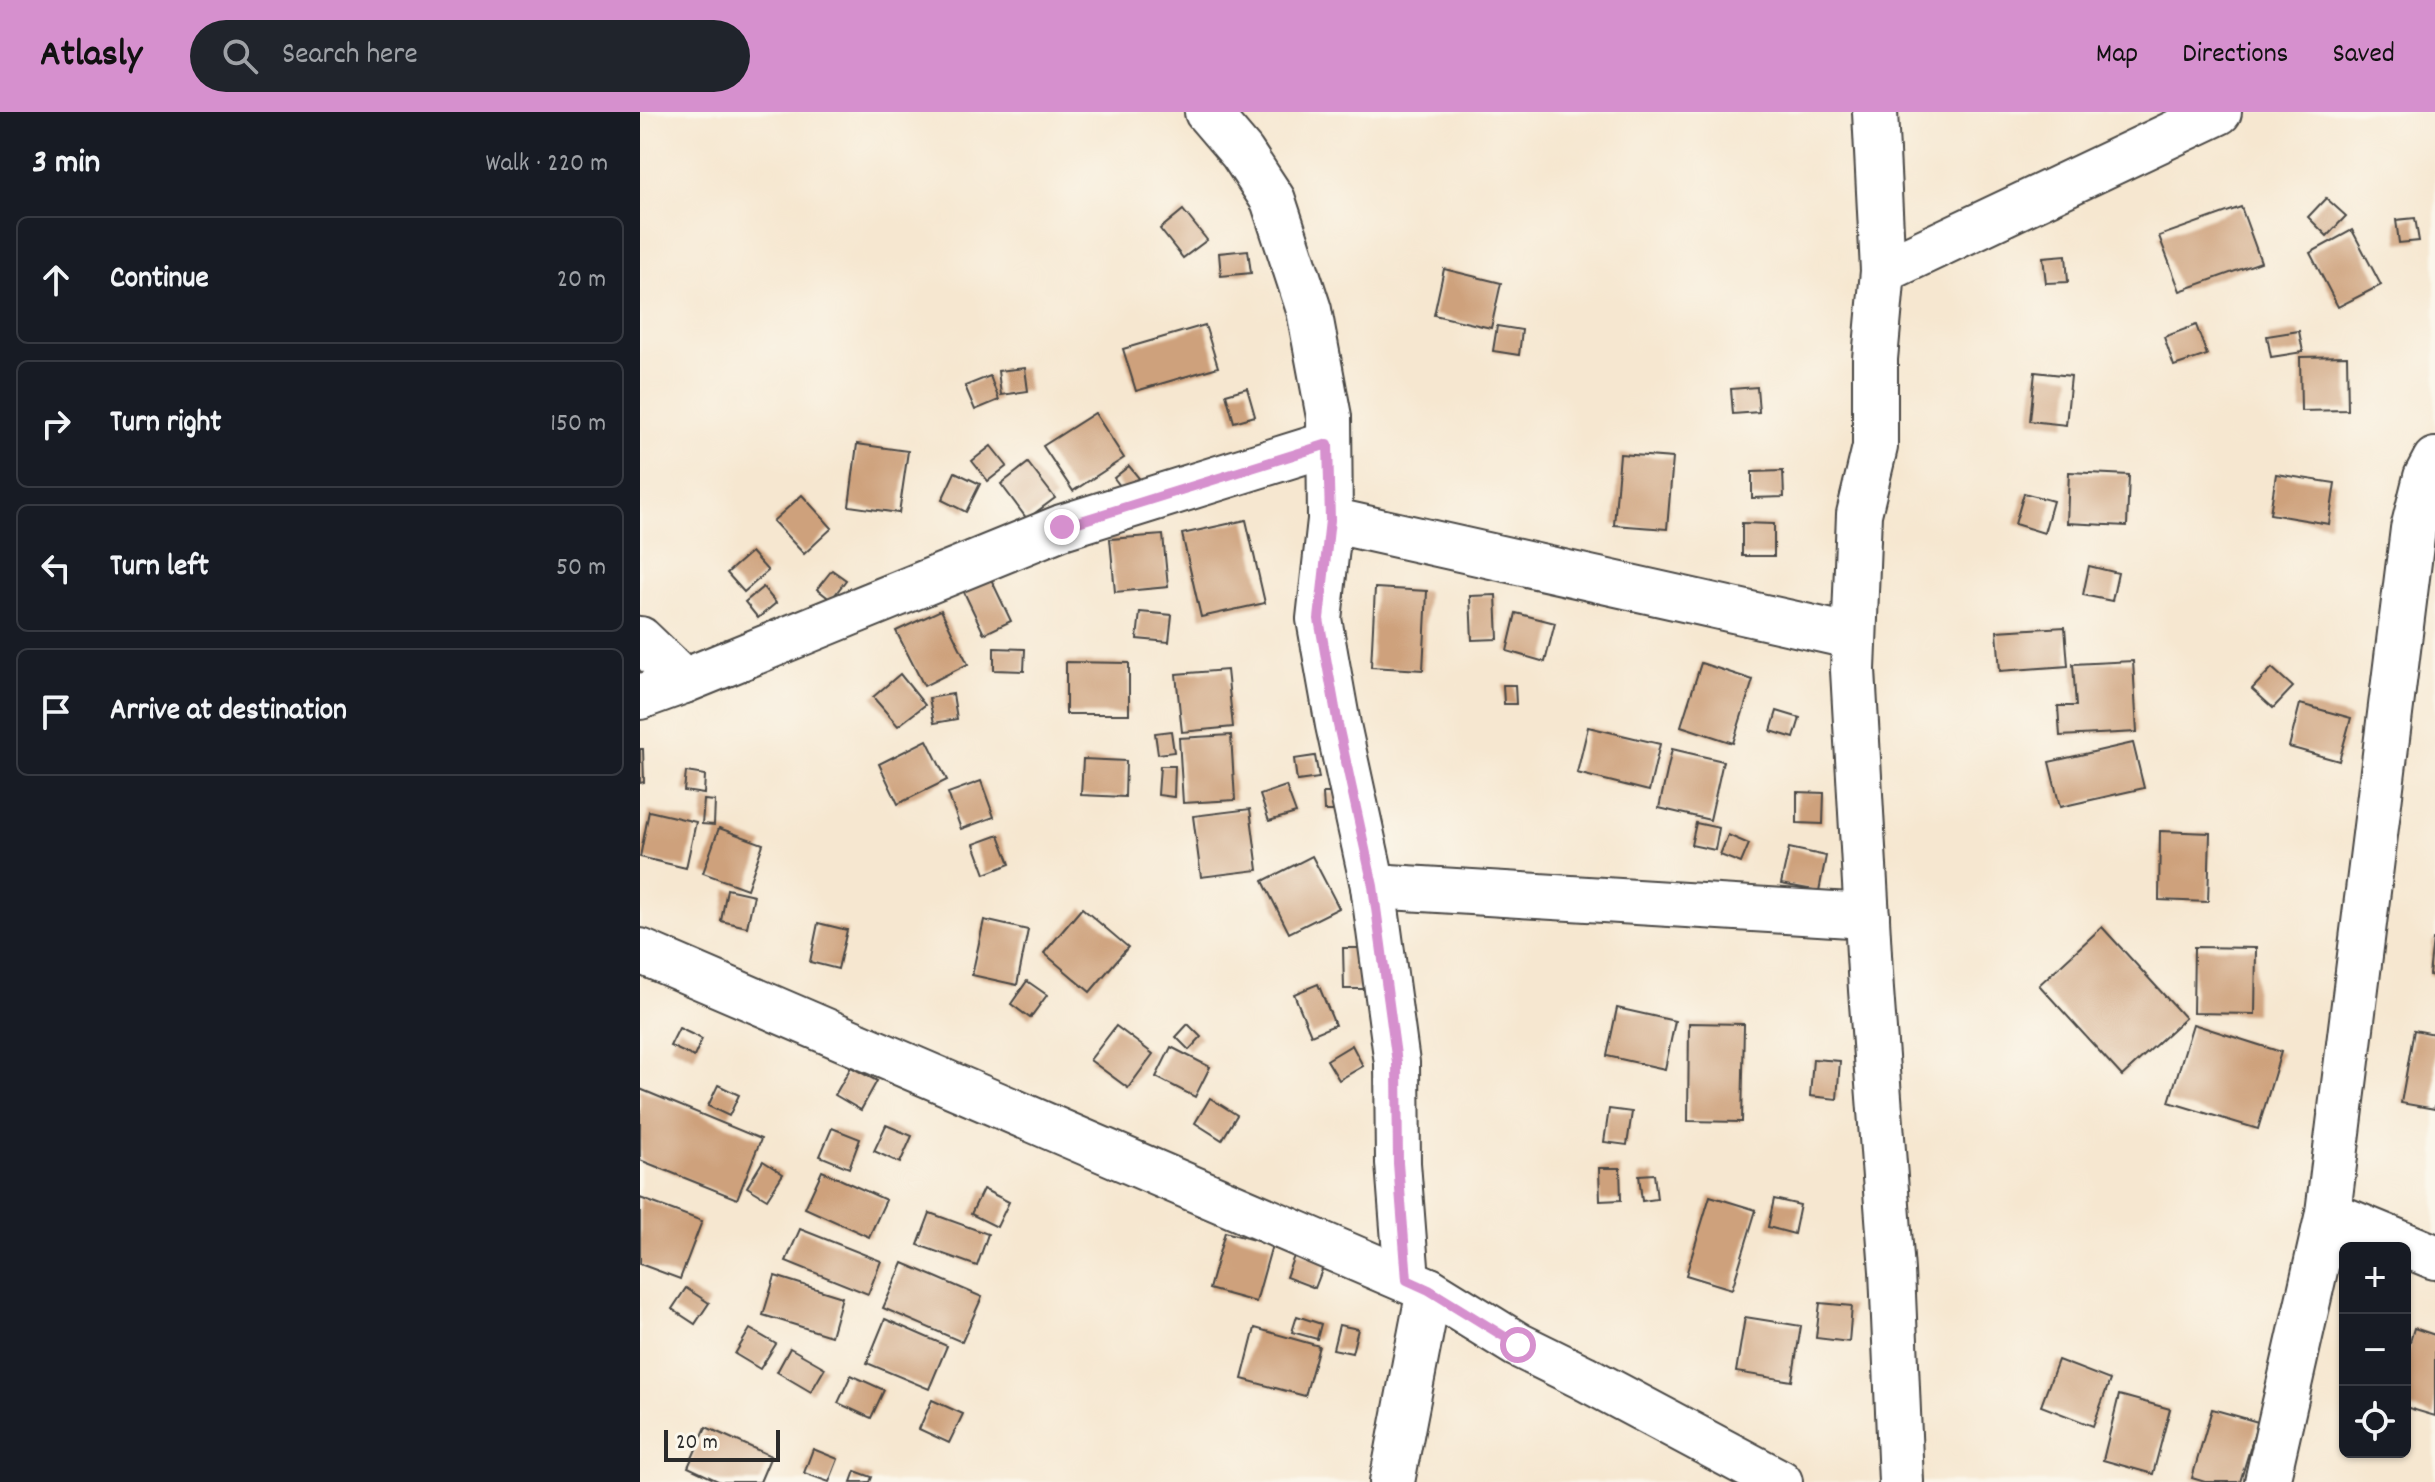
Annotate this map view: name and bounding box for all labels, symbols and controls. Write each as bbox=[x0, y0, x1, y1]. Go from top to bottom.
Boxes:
search box bbox=[190, 20, 750, 92]
text: Atlasly bbox=[40, 29, 142, 84]
icon: search bbox=[218, 34, 262, 78]
text: Search here bbox=[282, 35, 418, 78]
text: Map bbox=[2096, 36, 2138, 76]
text: Directions bbox=[2182, 36, 2288, 76]
text: Saved bbox=[2332, 36, 2395, 76]
text: 3 min bbox=[32, 140, 100, 189]
text: Walk · 220 m bbox=[485, 146, 608, 183]
icon: ahead bbox=[34, 258, 78, 302]
text: Continue bbox=[110, 259, 209, 302]
text: 20 m bbox=[557, 262, 606, 299]
icon: right bbox=[34, 402, 78, 446]
text: Turn right bbox=[110, 403, 221, 446]
text: 150 m bbox=[550, 406, 606, 443]
route end bbox=[1044, 509, 1080, 545]
icon: left bbox=[34, 546, 78, 590]
text: Turn left bbox=[110, 547, 209, 590]
text: 50 m bbox=[556, 550, 606, 587]
icon: arrive bbox=[34, 690, 78, 734]
text: Arrive at destination bbox=[110, 691, 347, 734]
map controls bbox=[2339, 1242, 2411, 1458]
button: + bbox=[2339, 1242, 2411, 1314]
button: − bbox=[2339, 1314, 2411, 1386]
route start bbox=[1500, 1327, 1536, 1363]
button: locate bbox=[2339, 1386, 2411, 1458]
scale bar bbox=[664, 1426, 780, 1462]
text: 20 m bbox=[676, 1428, 718, 1459]

